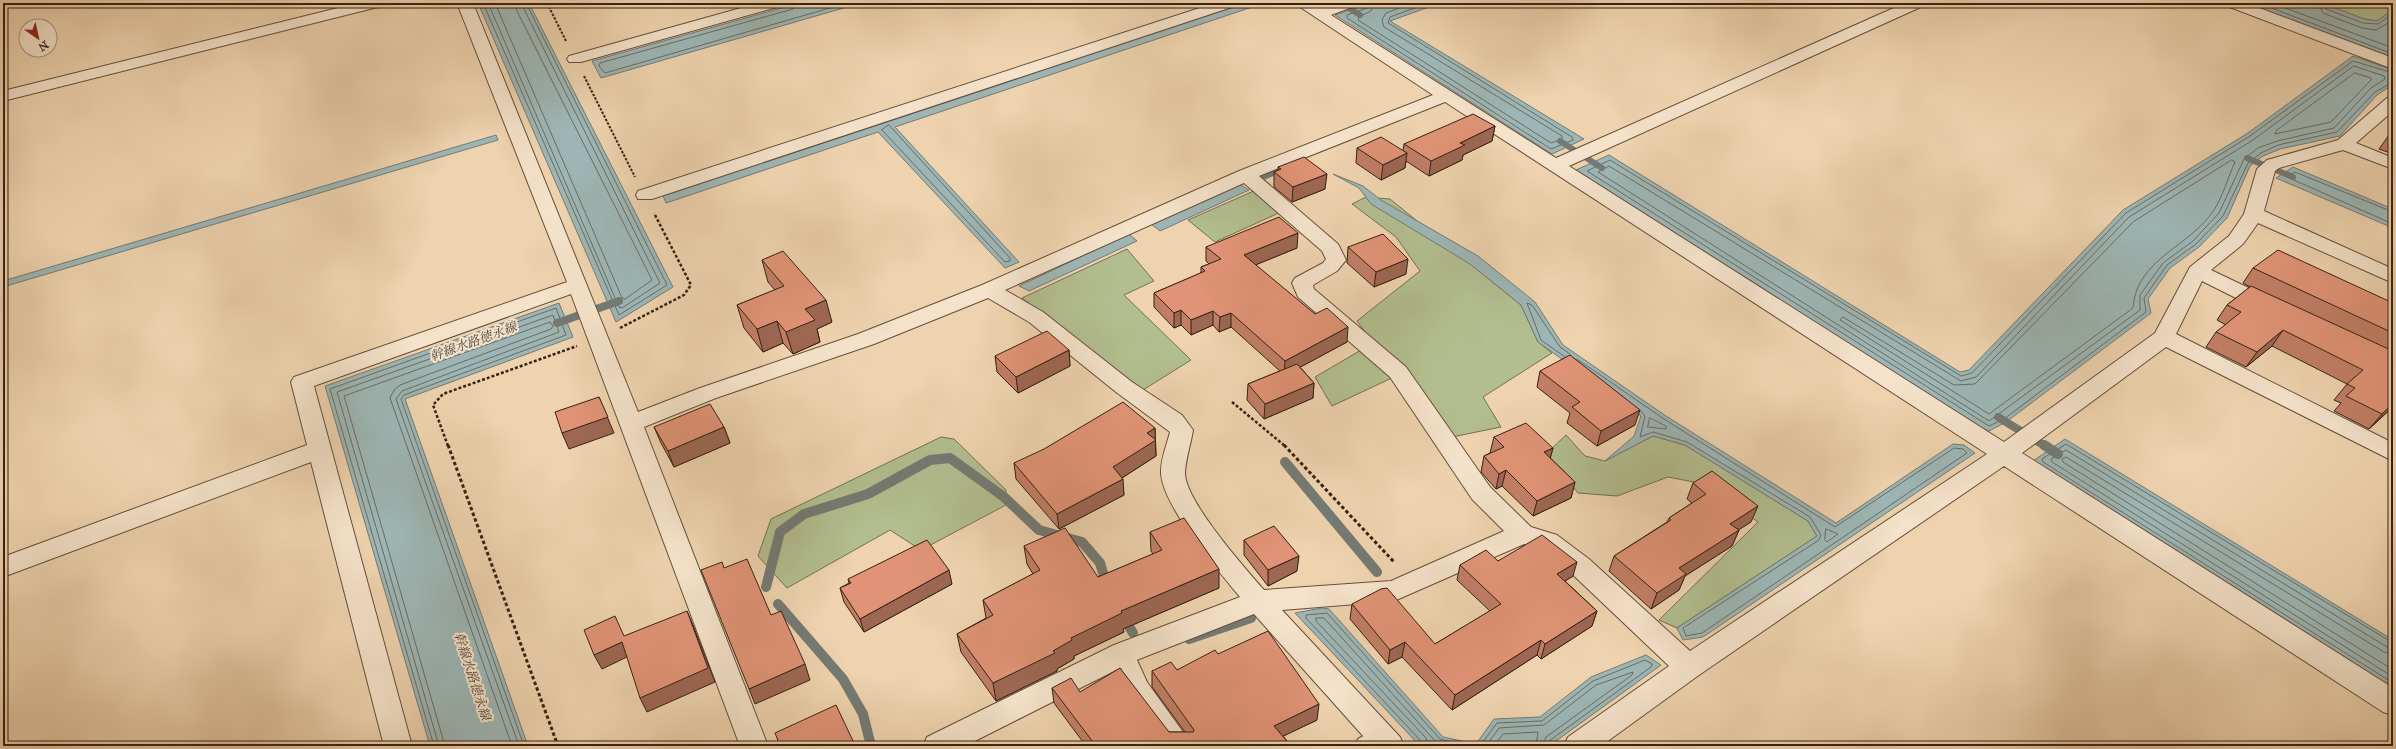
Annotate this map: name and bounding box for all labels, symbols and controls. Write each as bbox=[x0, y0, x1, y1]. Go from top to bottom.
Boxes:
north arrow bbox=[18, 18, 58, 58]
text: N bbox=[35, 38, 51, 54]
water label: 幹線水路徳永線 bbox=[428, 318, 521, 365]
water label: 幹線水路徳永線 bbox=[450, 631, 494, 724]

